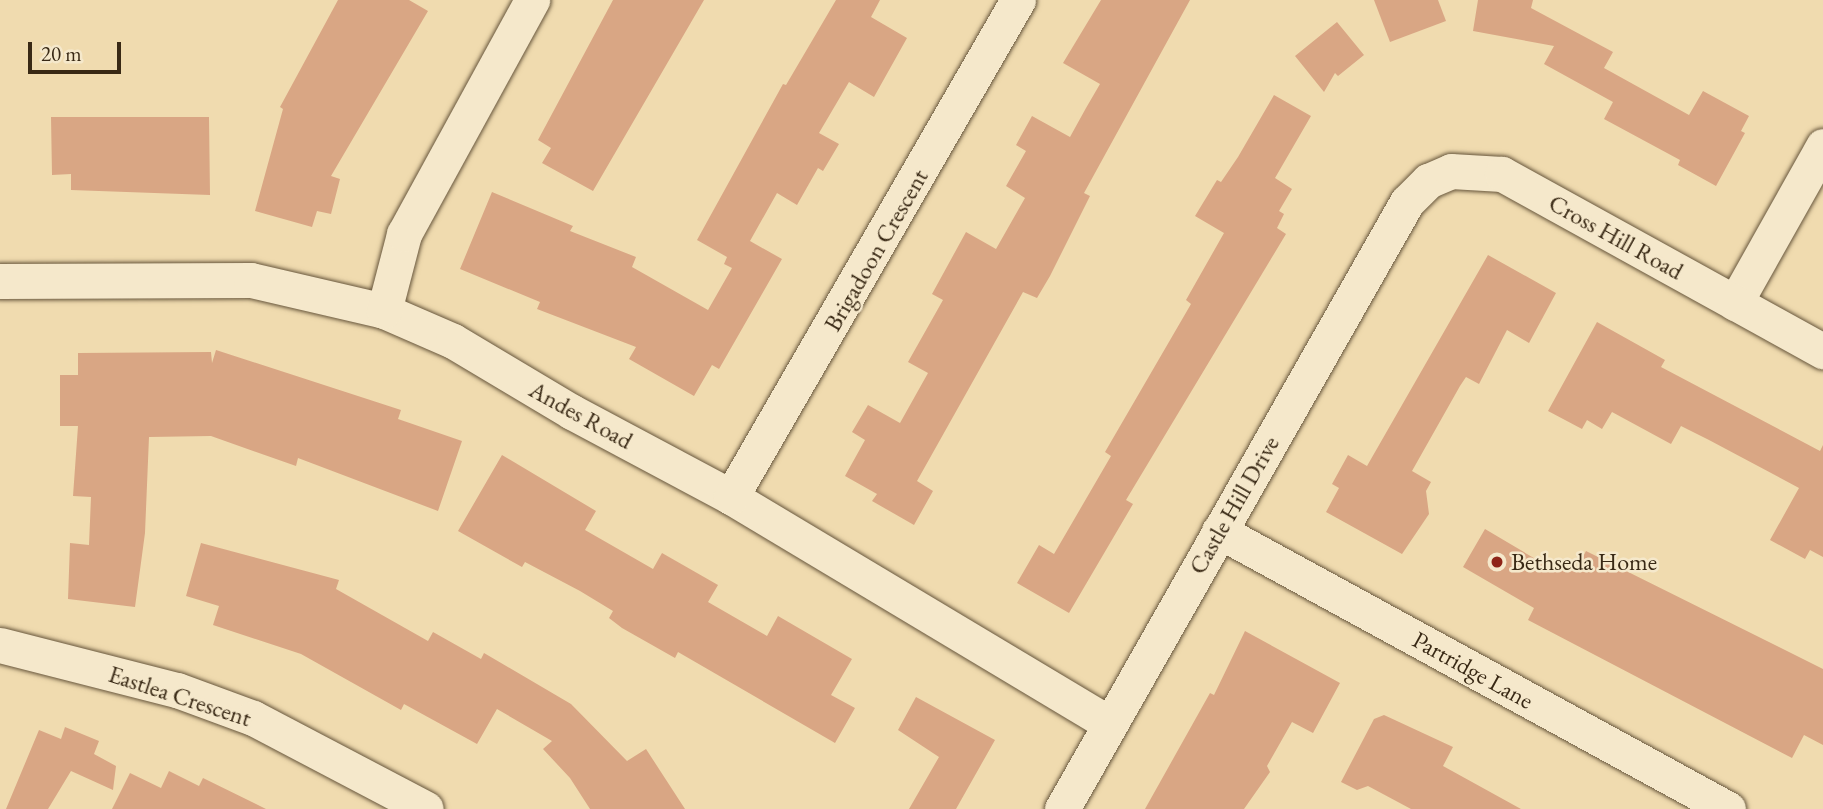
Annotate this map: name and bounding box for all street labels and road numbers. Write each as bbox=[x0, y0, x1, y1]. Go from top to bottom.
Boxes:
street label: Brigadoon Crescent bbox=[818, 164, 934, 336]
street label: Cross Hill Road bbox=[1544, 188, 1688, 286]
street label: Andes Road bbox=[524, 375, 638, 455]
street label: Castle Hill Drive bbox=[1183, 431, 1285, 579]
street label: Partridge Lane bbox=[1408, 625, 1538, 715]
street label: Eastlea Crescent bbox=[105, 659, 255, 733]

